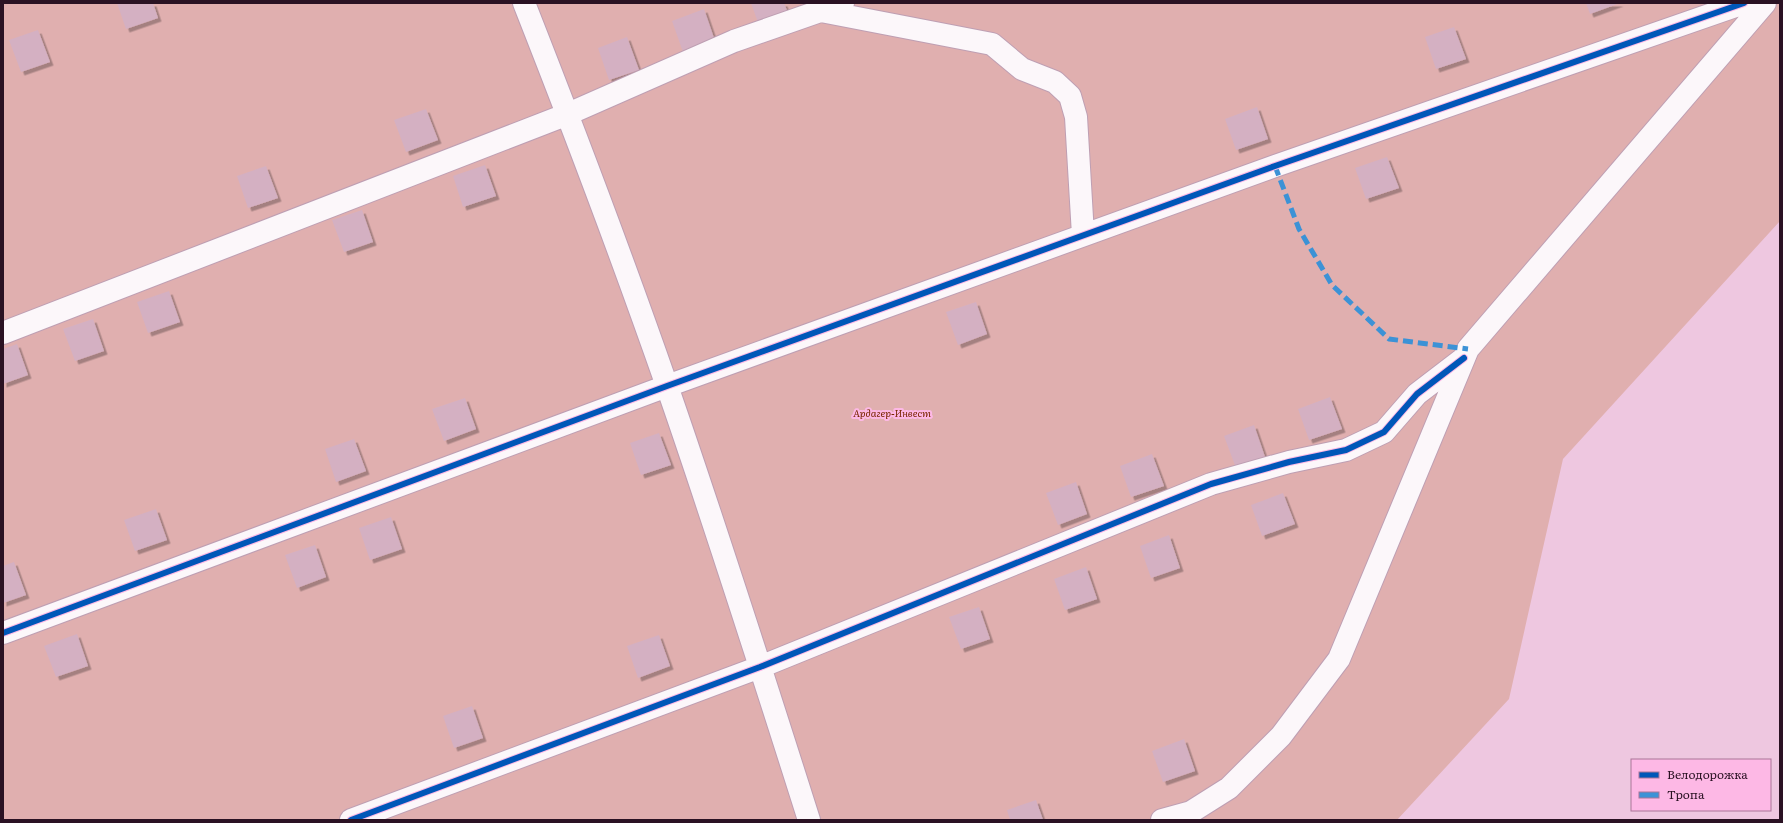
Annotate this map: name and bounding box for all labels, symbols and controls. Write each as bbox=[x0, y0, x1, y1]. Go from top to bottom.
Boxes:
park label: Ардагер-Инвест bbox=[853, 405, 931, 420]
legend bbox=[1631, 759, 1771, 811]
text: Велодорожка bbox=[1667, 765, 1748, 783]
text: Тропа bbox=[1667, 785, 1705, 803]

